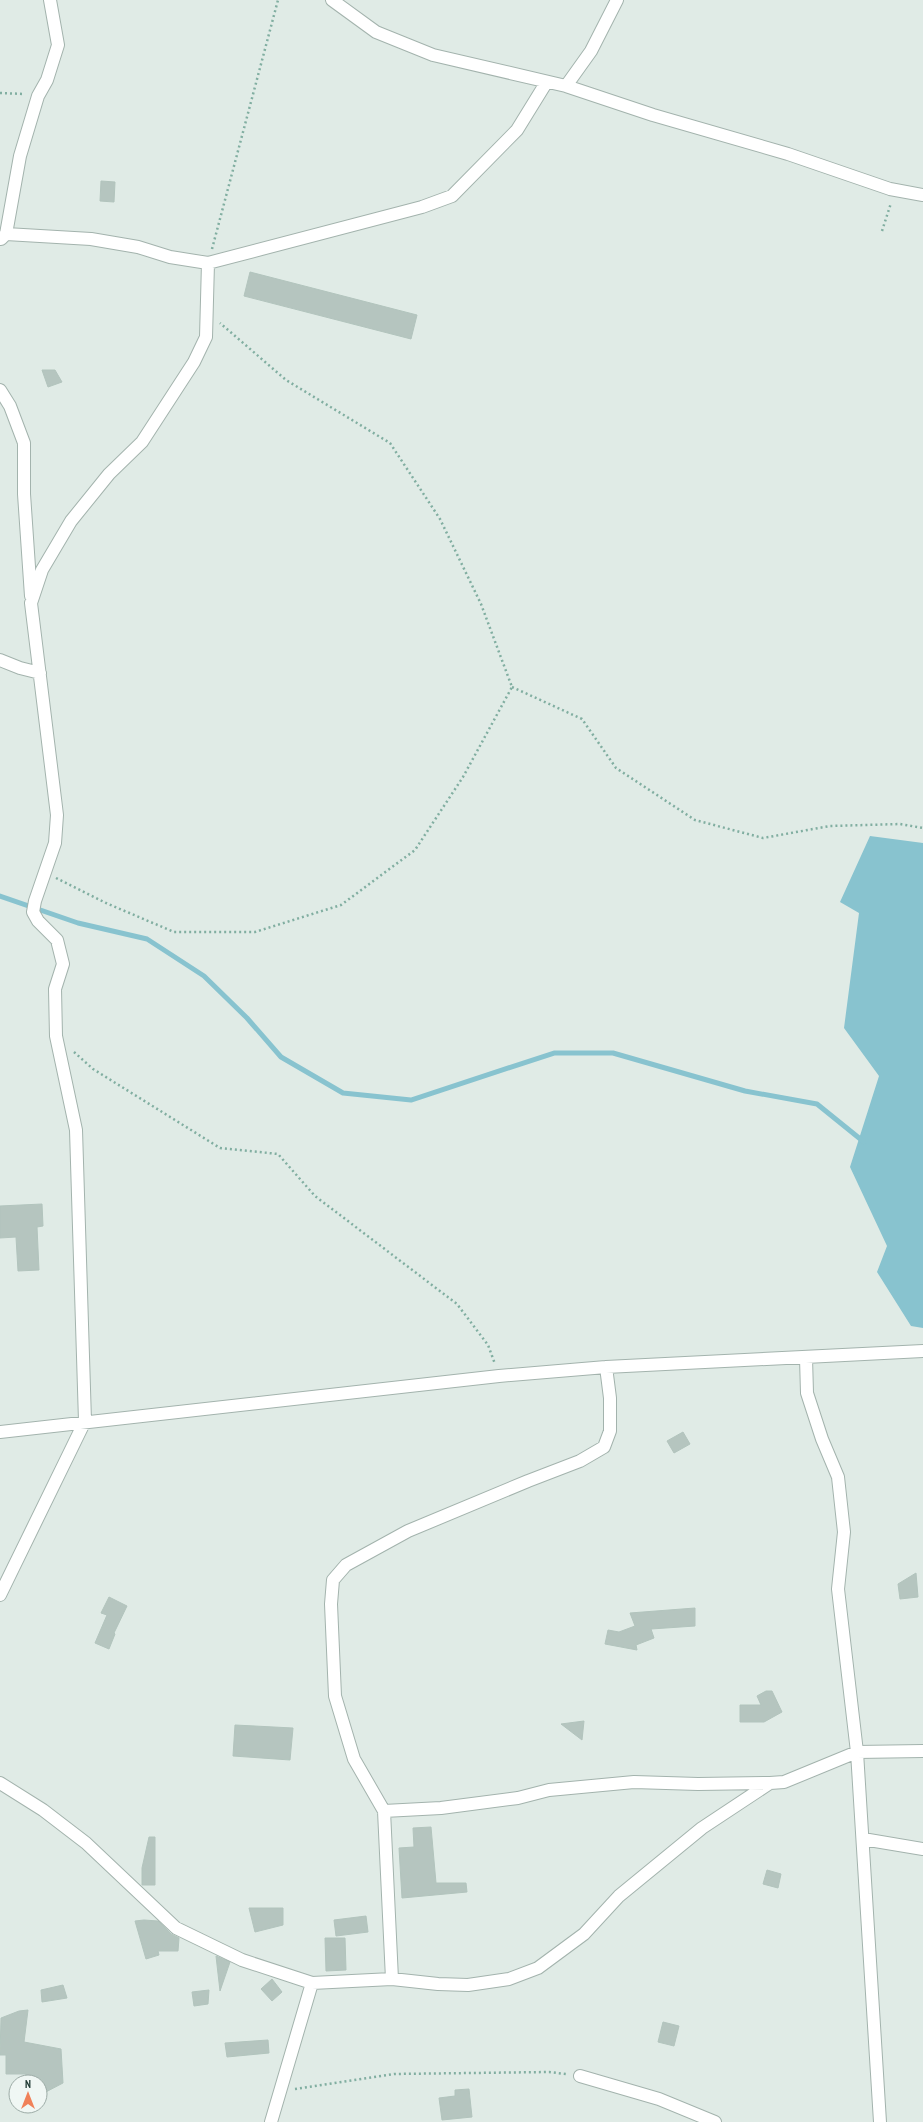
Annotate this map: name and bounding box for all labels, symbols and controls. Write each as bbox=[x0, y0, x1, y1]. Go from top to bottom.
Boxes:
north arrow bbox=[8, 2074, 48, 2114]
text: N bbox=[25, 2077, 31, 2091]

